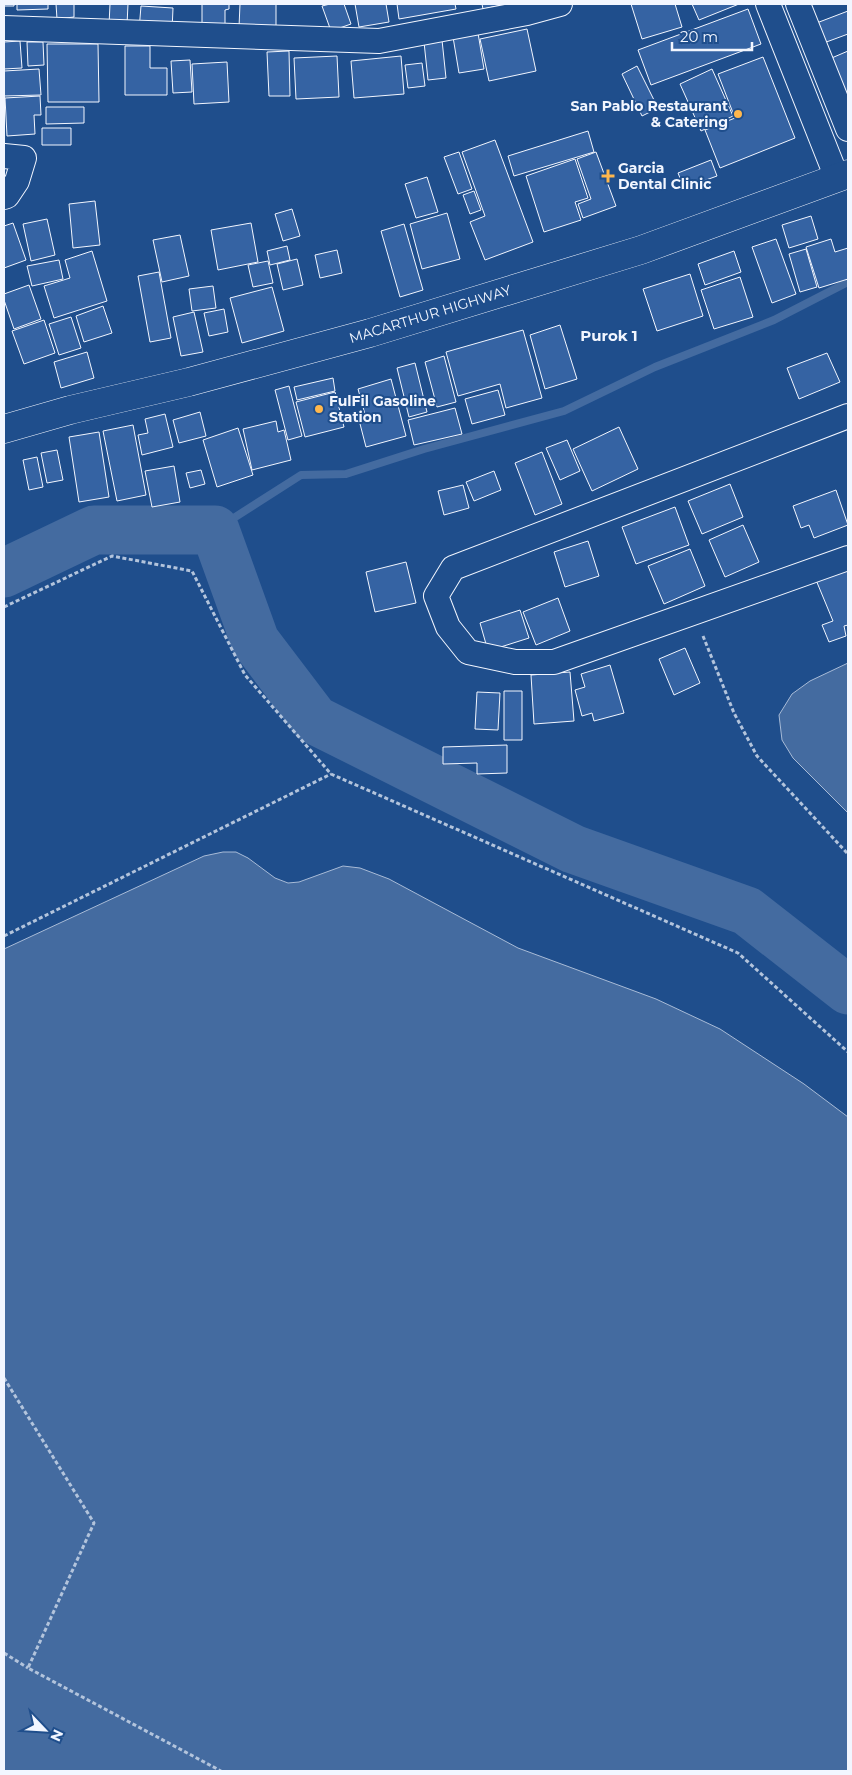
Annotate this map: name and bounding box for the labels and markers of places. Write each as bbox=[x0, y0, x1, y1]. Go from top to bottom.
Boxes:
place label: San Pablo Restaurant & Catering bbox=[571, 97, 728, 131]
marker: San Pablo Restaurant & Catering bbox=[732, 108, 744, 120]
place label: Garcia Dental Clinic bbox=[618, 159, 712, 193]
marker: Garcia Dental Clinic bbox=[602, 170, 614, 182]
place label: FulFil Gasoline Station bbox=[329, 392, 436, 426]
marker: FulFil Gasoline Station bbox=[313, 403, 325, 415]

